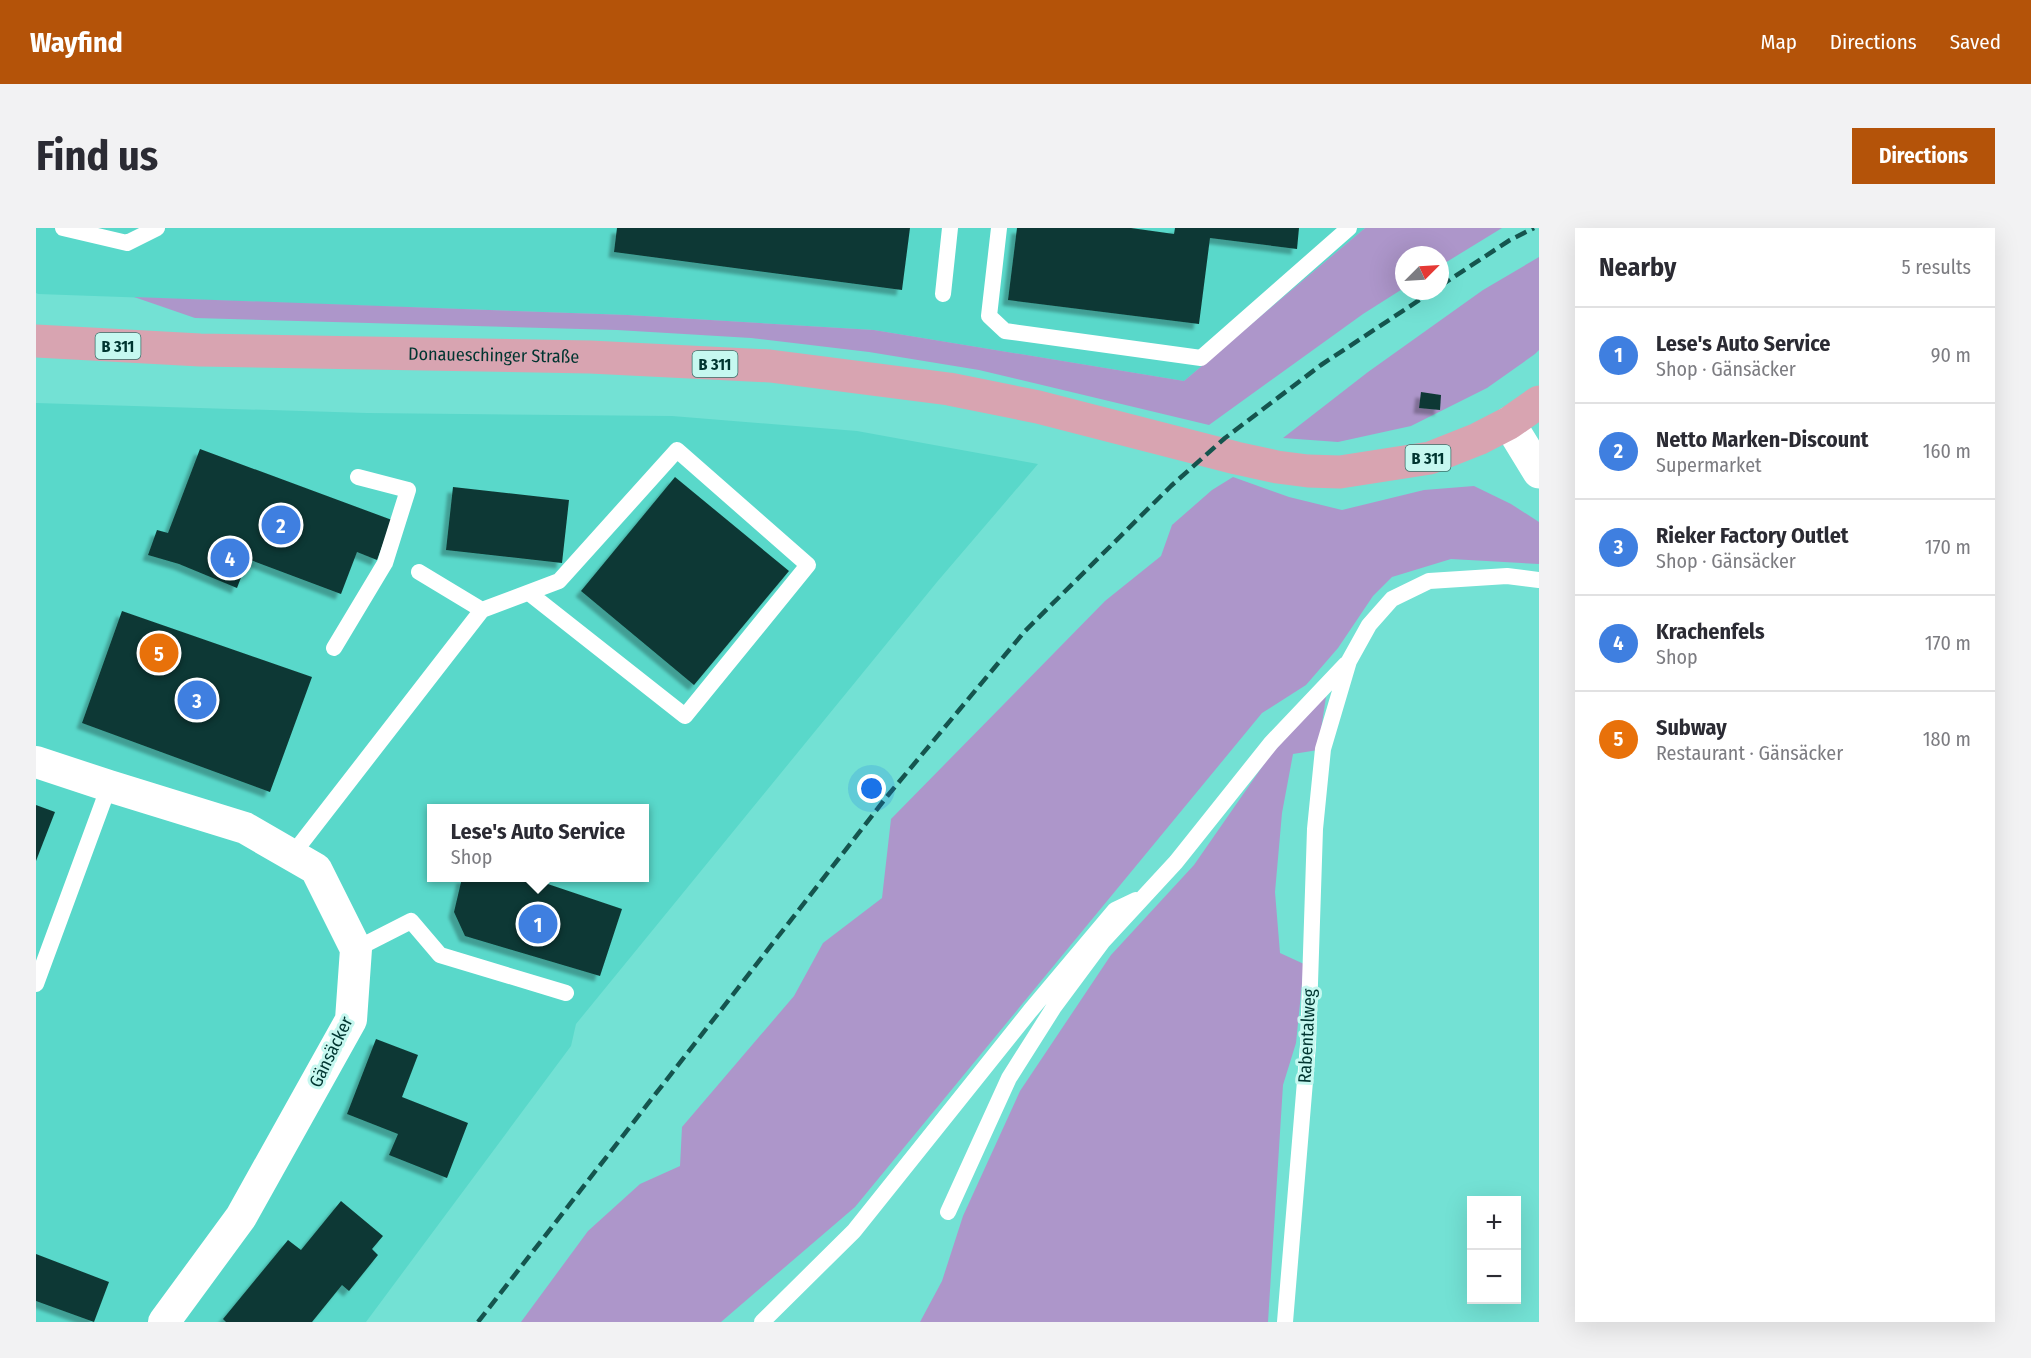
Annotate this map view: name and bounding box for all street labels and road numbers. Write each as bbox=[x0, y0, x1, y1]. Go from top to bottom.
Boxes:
road number: B 311 bbox=[96, 333, 140, 359]
street label: Donaueschinger Straße bbox=[408, 343, 580, 368]
road number: B 311 bbox=[692, 351, 738, 377]
road number: B 311 bbox=[1406, 445, 1450, 471]
street label: Rabentalweg bbox=[1294, 988, 1320, 1084]
street label: Gänsäcker bbox=[304, 1012, 358, 1091]

